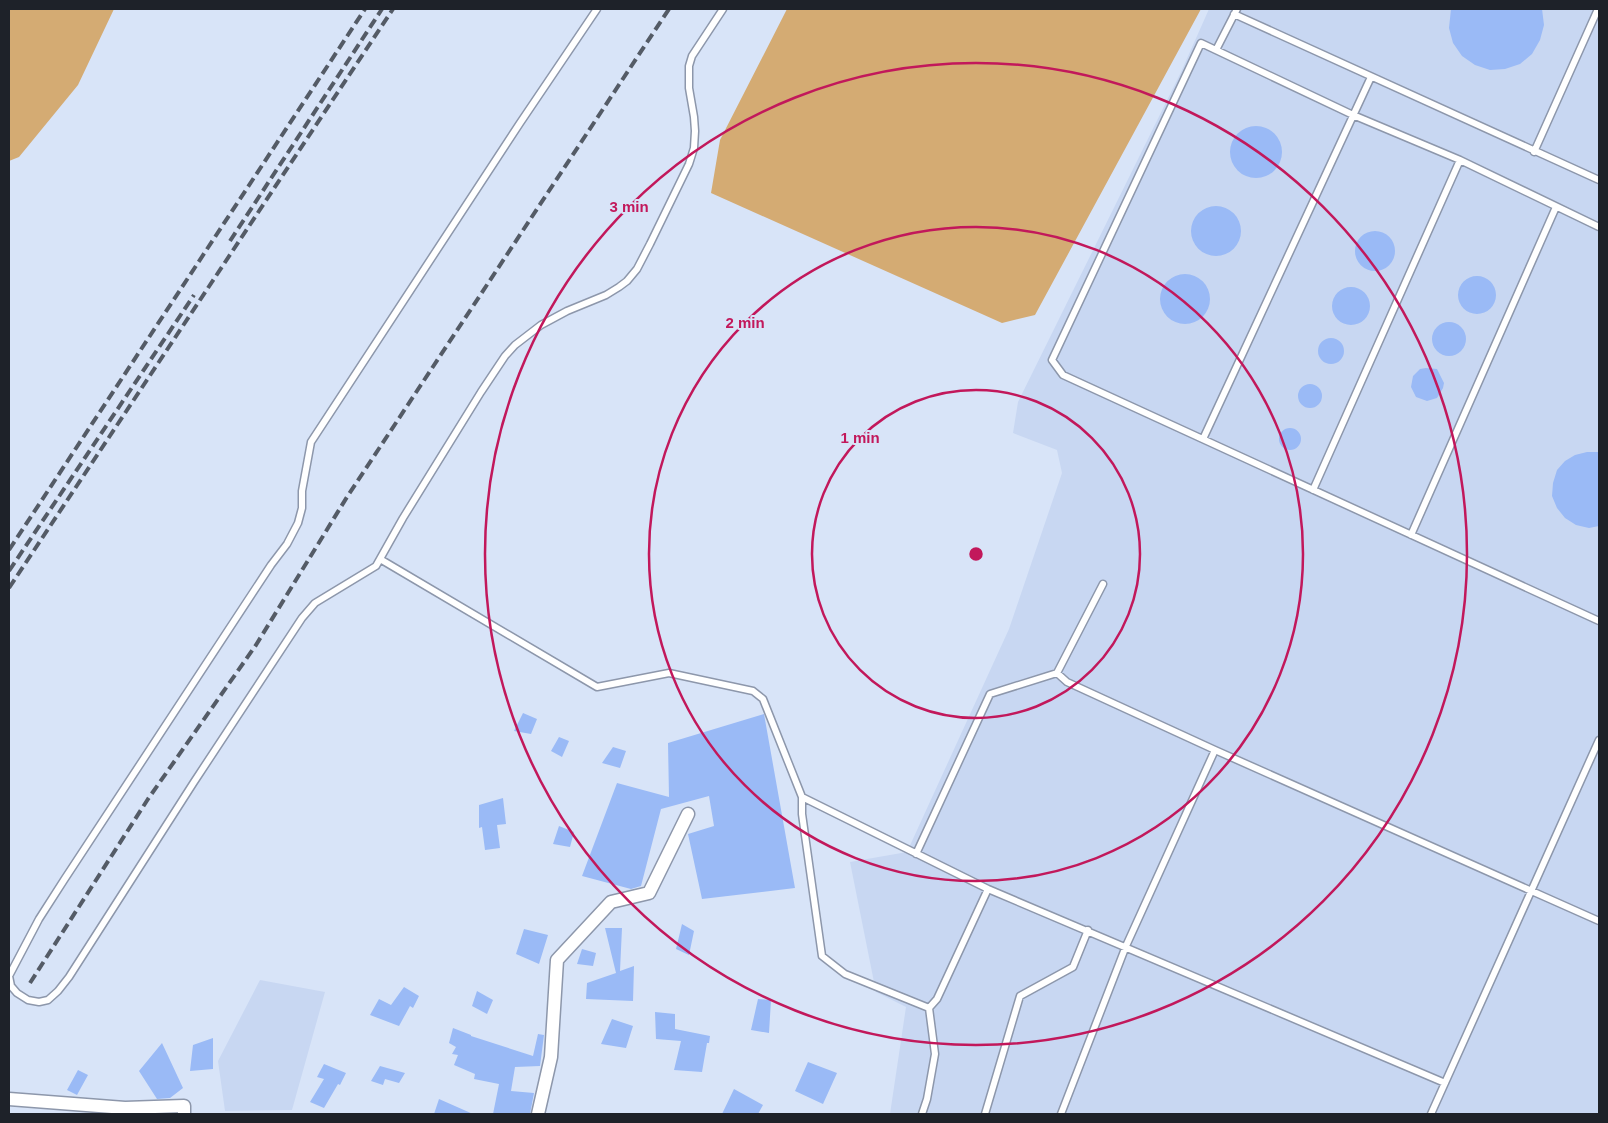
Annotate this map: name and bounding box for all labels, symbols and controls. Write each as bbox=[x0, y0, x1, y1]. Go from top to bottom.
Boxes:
text: 3 min bbox=[609, 198, 649, 215]
text: 2 min bbox=[725, 314, 765, 331]
text: 1 min bbox=[840, 429, 880, 446]
centre of rings bbox=[967, 545, 985, 563]

